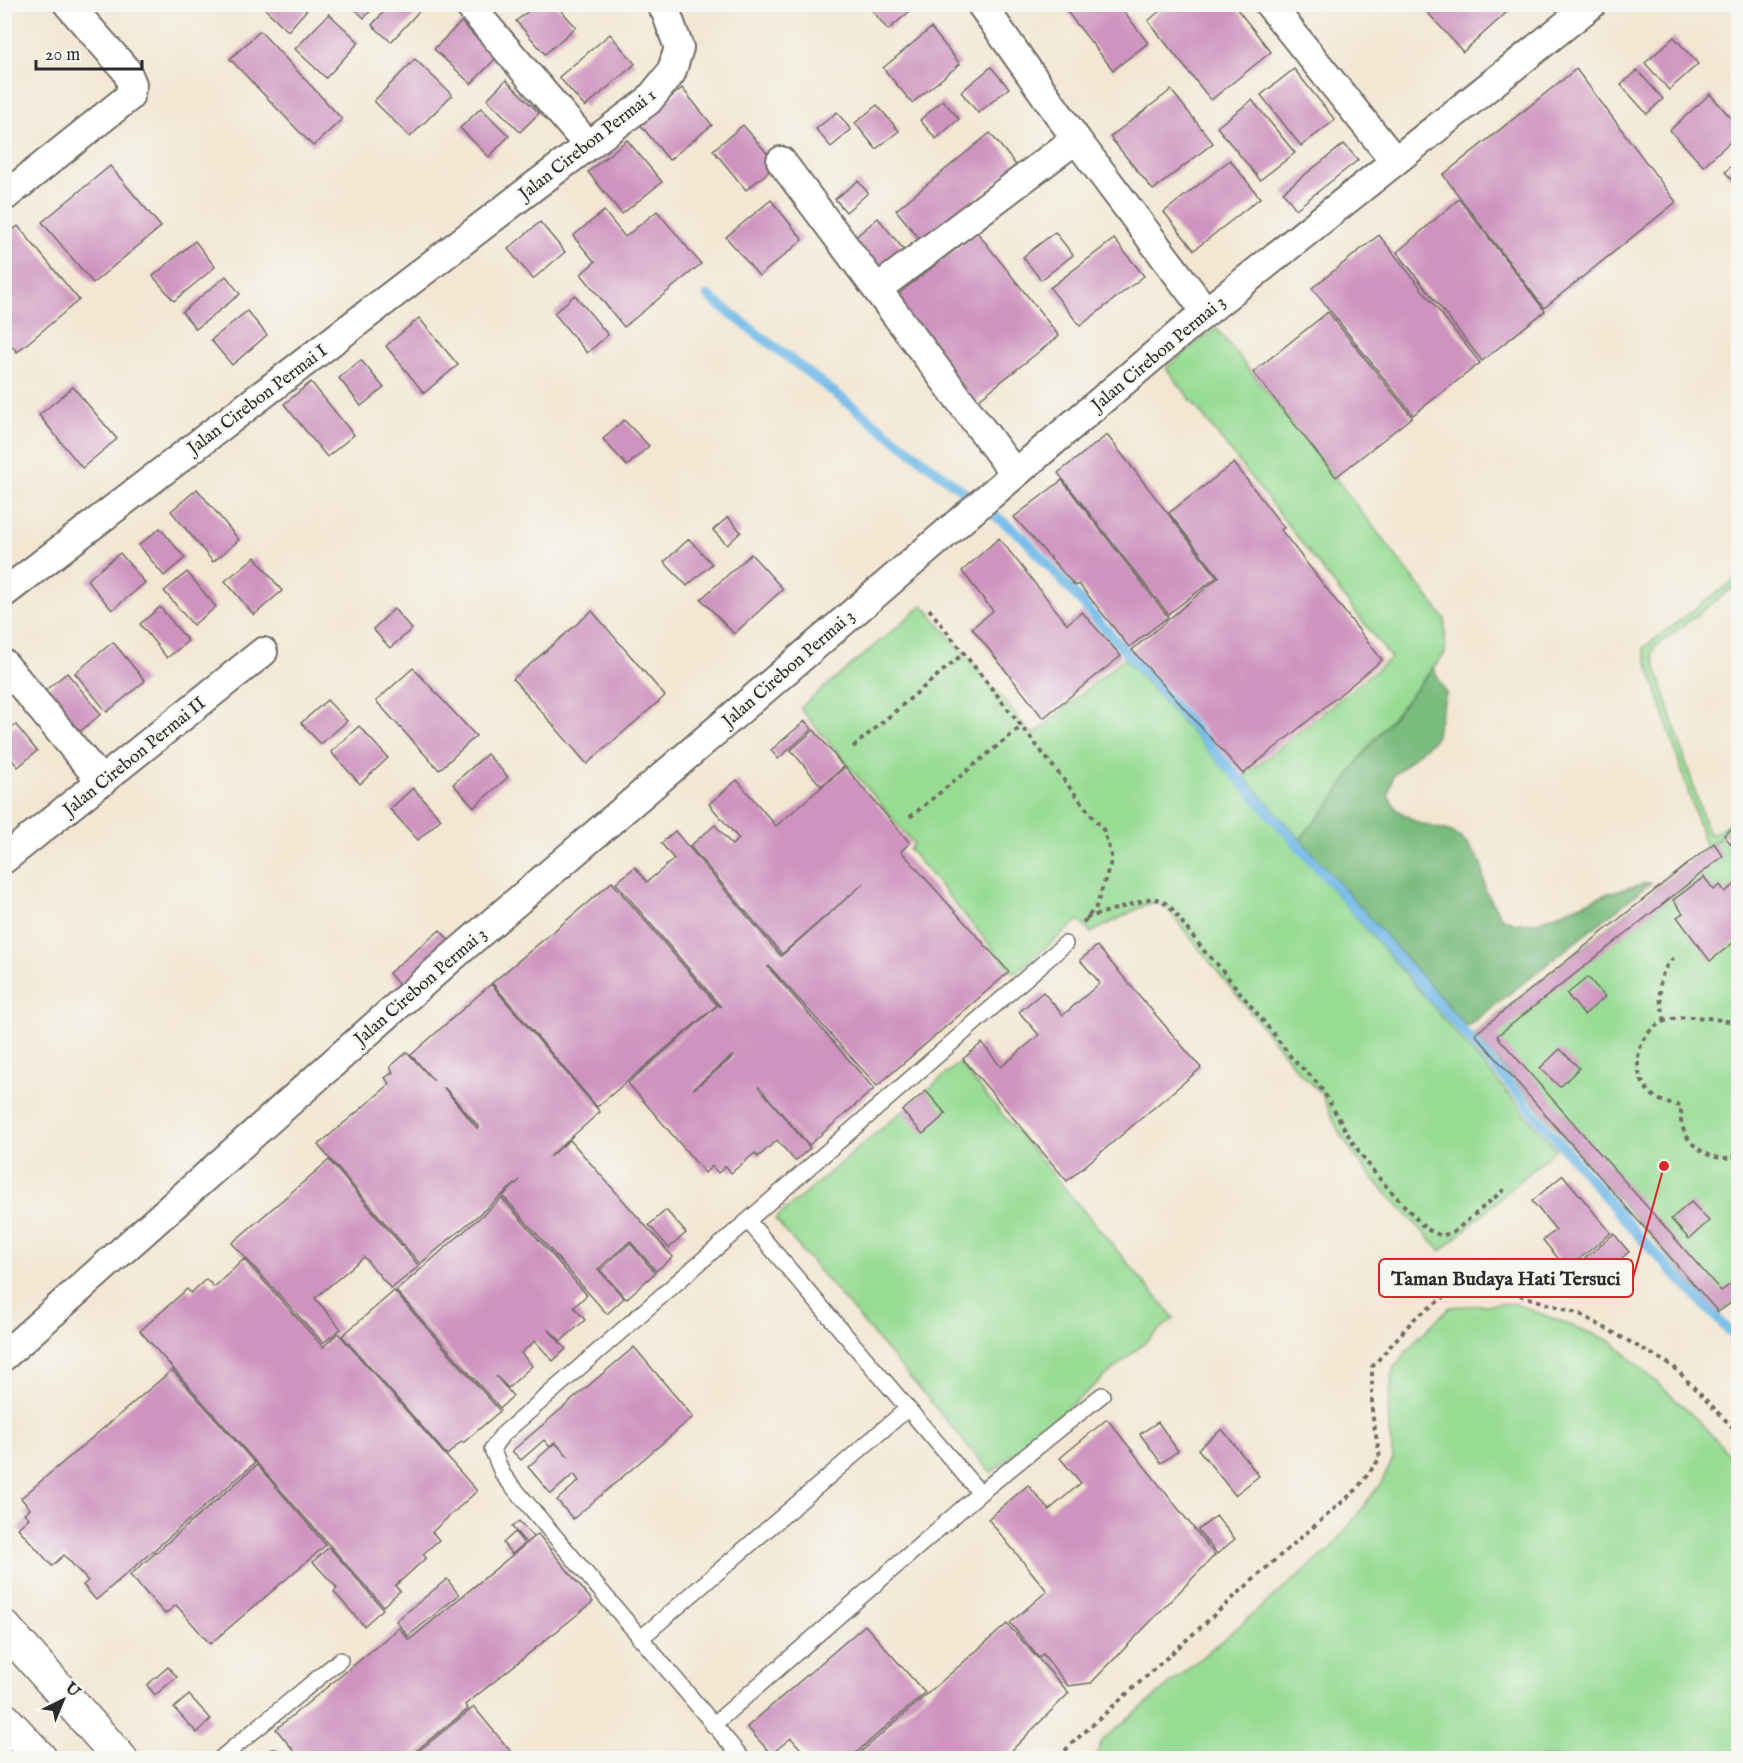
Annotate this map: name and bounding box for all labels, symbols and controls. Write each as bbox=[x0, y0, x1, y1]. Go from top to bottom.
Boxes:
scale bar bbox=[36, 33, 142, 71]
text: 20 m bbox=[45, 44, 80, 67]
street label: Jalan Cirebon Permai 1 bbox=[513, 84, 661, 207]
street label: Jalan Cirebon Permai 3 bbox=[1086, 291, 1231, 418]
street label: Jalan Cirebon Permai I bbox=[182, 340, 333, 462]
street label: Jalan Cirebon Permai 3 bbox=[716, 605, 860, 734]
street label: Jalan Cirebon Permai II bbox=[57, 692, 211, 823]
street label: Jalan Cirebon Permai 3 bbox=[348, 923, 492, 1052]
callout: Taman Budaya Hati Tersuci bbox=[1379, 1259, 1633, 1297]
text: Taman Budaya Hati Tersuci bbox=[1390, 1267, 1621, 1292]
north arrow bbox=[33, 1670, 93, 1730]
text: U bbox=[59, 1678, 84, 1703]

